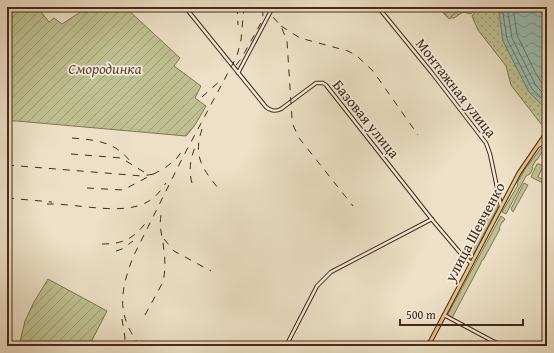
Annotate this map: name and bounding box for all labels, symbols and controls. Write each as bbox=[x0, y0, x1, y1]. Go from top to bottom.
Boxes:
street label: Монтажная улица bbox=[411, 34, 502, 142]
park label: Смородинка bbox=[68, 58, 142, 79]
street label: Базовая улица bbox=[328, 75, 405, 163]
street label: улица Шевченко bbox=[439, 178, 510, 286]
scale bar bbox=[400, 301, 523, 327]
text: 500 m bbox=[406, 306, 436, 323]

